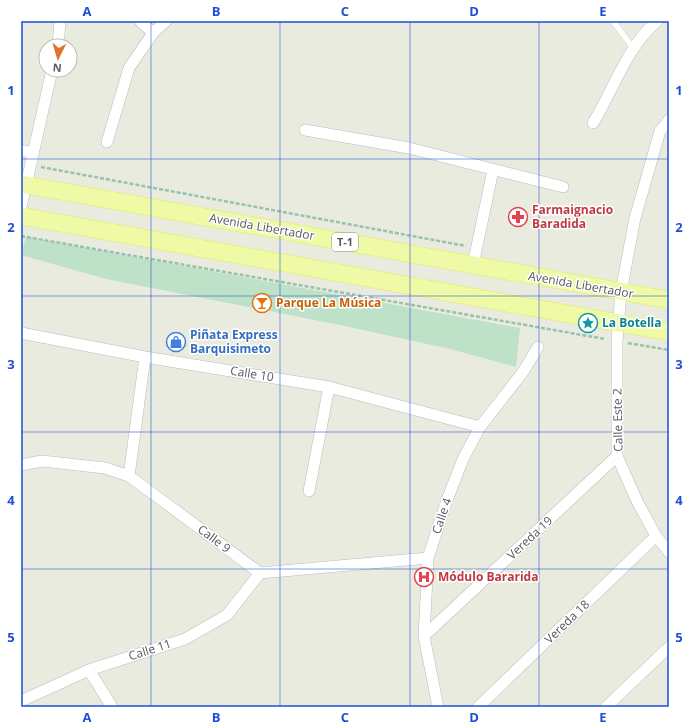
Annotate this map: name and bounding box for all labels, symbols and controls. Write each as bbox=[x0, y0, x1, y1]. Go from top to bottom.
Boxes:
text: A bbox=[83, 2, 92, 20]
text: B bbox=[212, 2, 221, 20]
text: C bbox=[341, 2, 349, 20]
text: D bbox=[469, 2, 479, 20]
text: E bbox=[599, 2, 607, 20]
north arrow bbox=[38, 38, 78, 78]
text: N bbox=[52, 61, 62, 76]
text: 1 bbox=[7, 81, 15, 99]
text: 1 bbox=[675, 81, 683, 99]
place label: Farmaignacio Baradida bbox=[532, 201, 613, 232]
pharmacy icon: Farmaignacio Baradida bbox=[507, 206, 529, 228]
street label: Avenida Libertador bbox=[208, 209, 316, 244]
text: 2 bbox=[7, 218, 15, 236]
text: 2 bbox=[675, 218, 683, 236]
road number: T-1 bbox=[332, 233, 358, 251]
street label: Avenida Libertador bbox=[527, 267, 635, 302]
bar icon: Parque La Música bbox=[251, 292, 273, 314]
place label: Parque La Música bbox=[276, 294, 381, 311]
place icon: La Botella bbox=[577, 312, 599, 334]
place label: La Botella bbox=[602, 314, 662, 331]
place label: Piñata Express Barquisimeto bbox=[190, 326, 278, 357]
shop icon: Piñata Express Barquisimeto bbox=[165, 331, 187, 353]
text: 3 bbox=[7, 355, 15, 373]
text: 3 bbox=[675, 355, 683, 373]
street label: Calle 10 bbox=[229, 362, 275, 385]
street label: Calle Este 2 bbox=[608, 388, 627, 452]
text: 4 bbox=[7, 491, 15, 509]
text: 4 bbox=[675, 491, 683, 509]
street label: Calle 4 bbox=[427, 495, 456, 536]
street label: Vereda 19 bbox=[503, 512, 556, 563]
street label: Calle 9 bbox=[194, 521, 234, 557]
hospital icon: Módulo Bararida bbox=[413, 566, 435, 588]
place label: Módulo Bararida bbox=[438, 568, 538, 585]
street label: Vereda 18 bbox=[540, 596, 593, 647]
text: 5 bbox=[7, 628, 15, 646]
text: 5 bbox=[675, 628, 683, 646]
street label: Calle 11 bbox=[126, 635, 173, 664]
text: A bbox=[83, 708, 92, 726]
text: B bbox=[212, 708, 221, 726]
text: C bbox=[341, 708, 349, 726]
text: D bbox=[469, 708, 479, 726]
text: E bbox=[599, 708, 607, 726]

